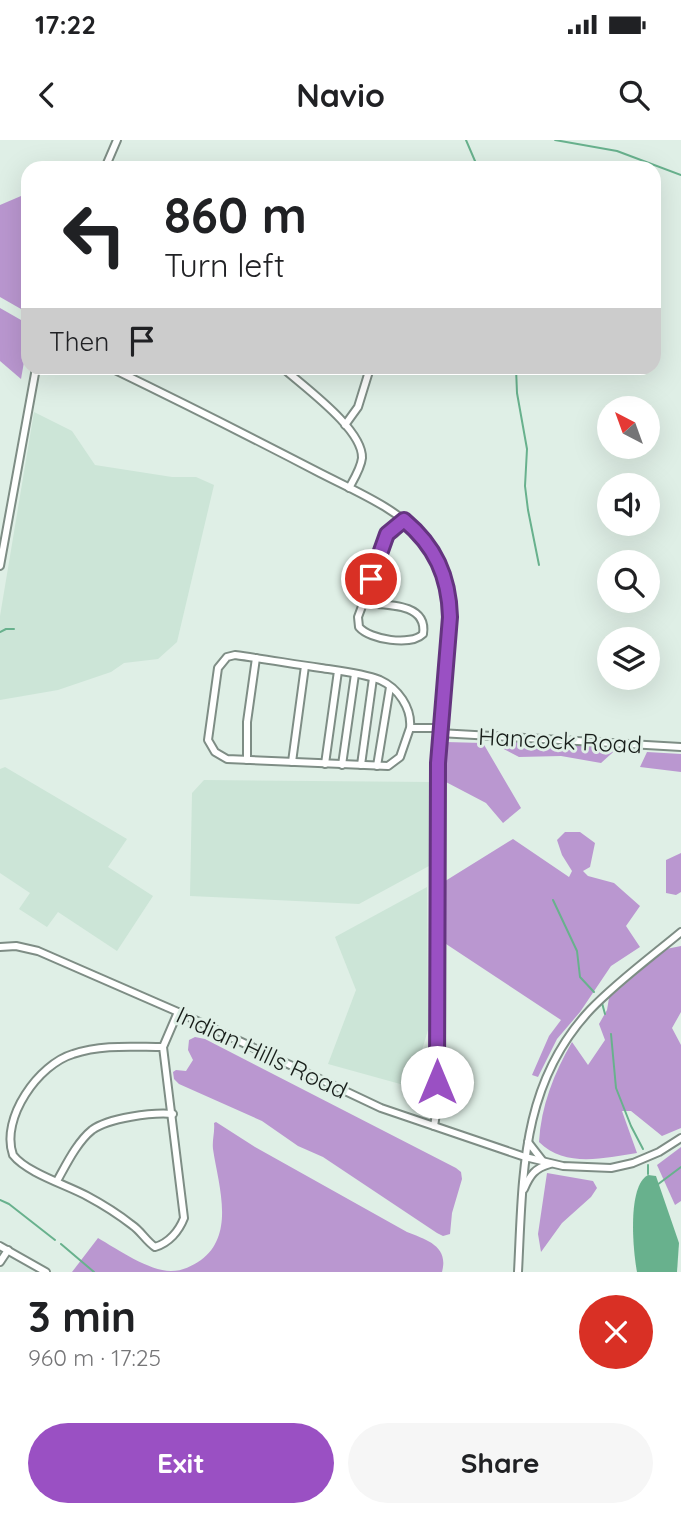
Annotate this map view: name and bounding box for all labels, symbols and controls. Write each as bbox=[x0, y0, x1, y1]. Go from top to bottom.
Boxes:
text: 17:22 bbox=[35, 8, 96, 41]
text: Navio bbox=[296, 75, 385, 115]
icon: back bbox=[28, 76, 66, 114]
icon: search bbox=[615, 76, 653, 114]
text: 860 m bbox=[164, 184, 307, 245]
icon: left bbox=[49, 189, 140, 280]
text: Turn left bbox=[164, 245, 285, 285]
icon: arrive bbox=[123, 322, 161, 360]
text: Then bbox=[49, 325, 109, 358]
north arrow bbox=[597, 396, 660, 458]
map controls bbox=[597, 396, 660, 690]
button: sound bbox=[597, 473, 660, 536]
pin bbox=[341, 549, 401, 609]
button: search bbox=[597, 550, 660, 613]
icon: arrive bbox=[352, 560, 390, 598]
button: layers bbox=[597, 627, 660, 690]
street label: Hancock Road bbox=[477, 721, 643, 759]
street label: Indian Hills Road bbox=[172, 999, 352, 1105]
position arrow bbox=[400, 1045, 474, 1119]
text: 3 min bbox=[28, 1290, 136, 1343]
button: close bbox=[579, 1295, 653, 1369]
text: 960 m · 17:25 bbox=[28, 1343, 161, 1372]
button: Exit bbox=[28, 1423, 334, 1503]
button: Share bbox=[348, 1423, 653, 1503]

